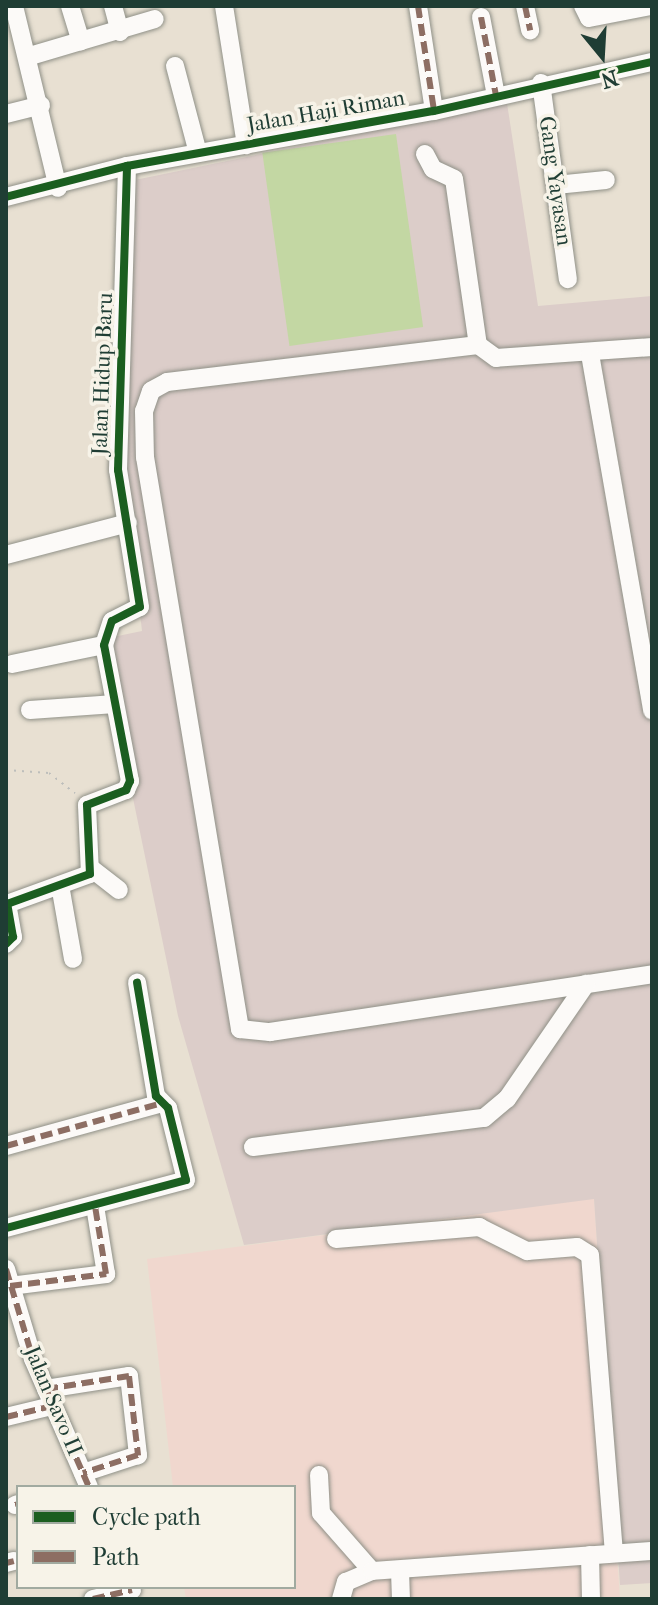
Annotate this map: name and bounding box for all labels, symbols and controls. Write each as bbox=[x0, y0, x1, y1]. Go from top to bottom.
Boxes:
north arrow bbox=[562, 16, 642, 96]
text: N bbox=[597, 64, 621, 94]
street label: Jalan Haji Riman bbox=[245, 85, 407, 139]
street label: Gang Yayasan bbox=[533, 114, 577, 248]
street label: Jalan Hidup Baru bbox=[87, 292, 119, 456]
street label: Jalan Savo II bbox=[18, 1342, 88, 1460]
legend bbox=[16, 1485, 296, 1589]
text: Cycle path bbox=[92, 1503, 201, 1531]
text: Path bbox=[92, 1543, 139, 1571]

